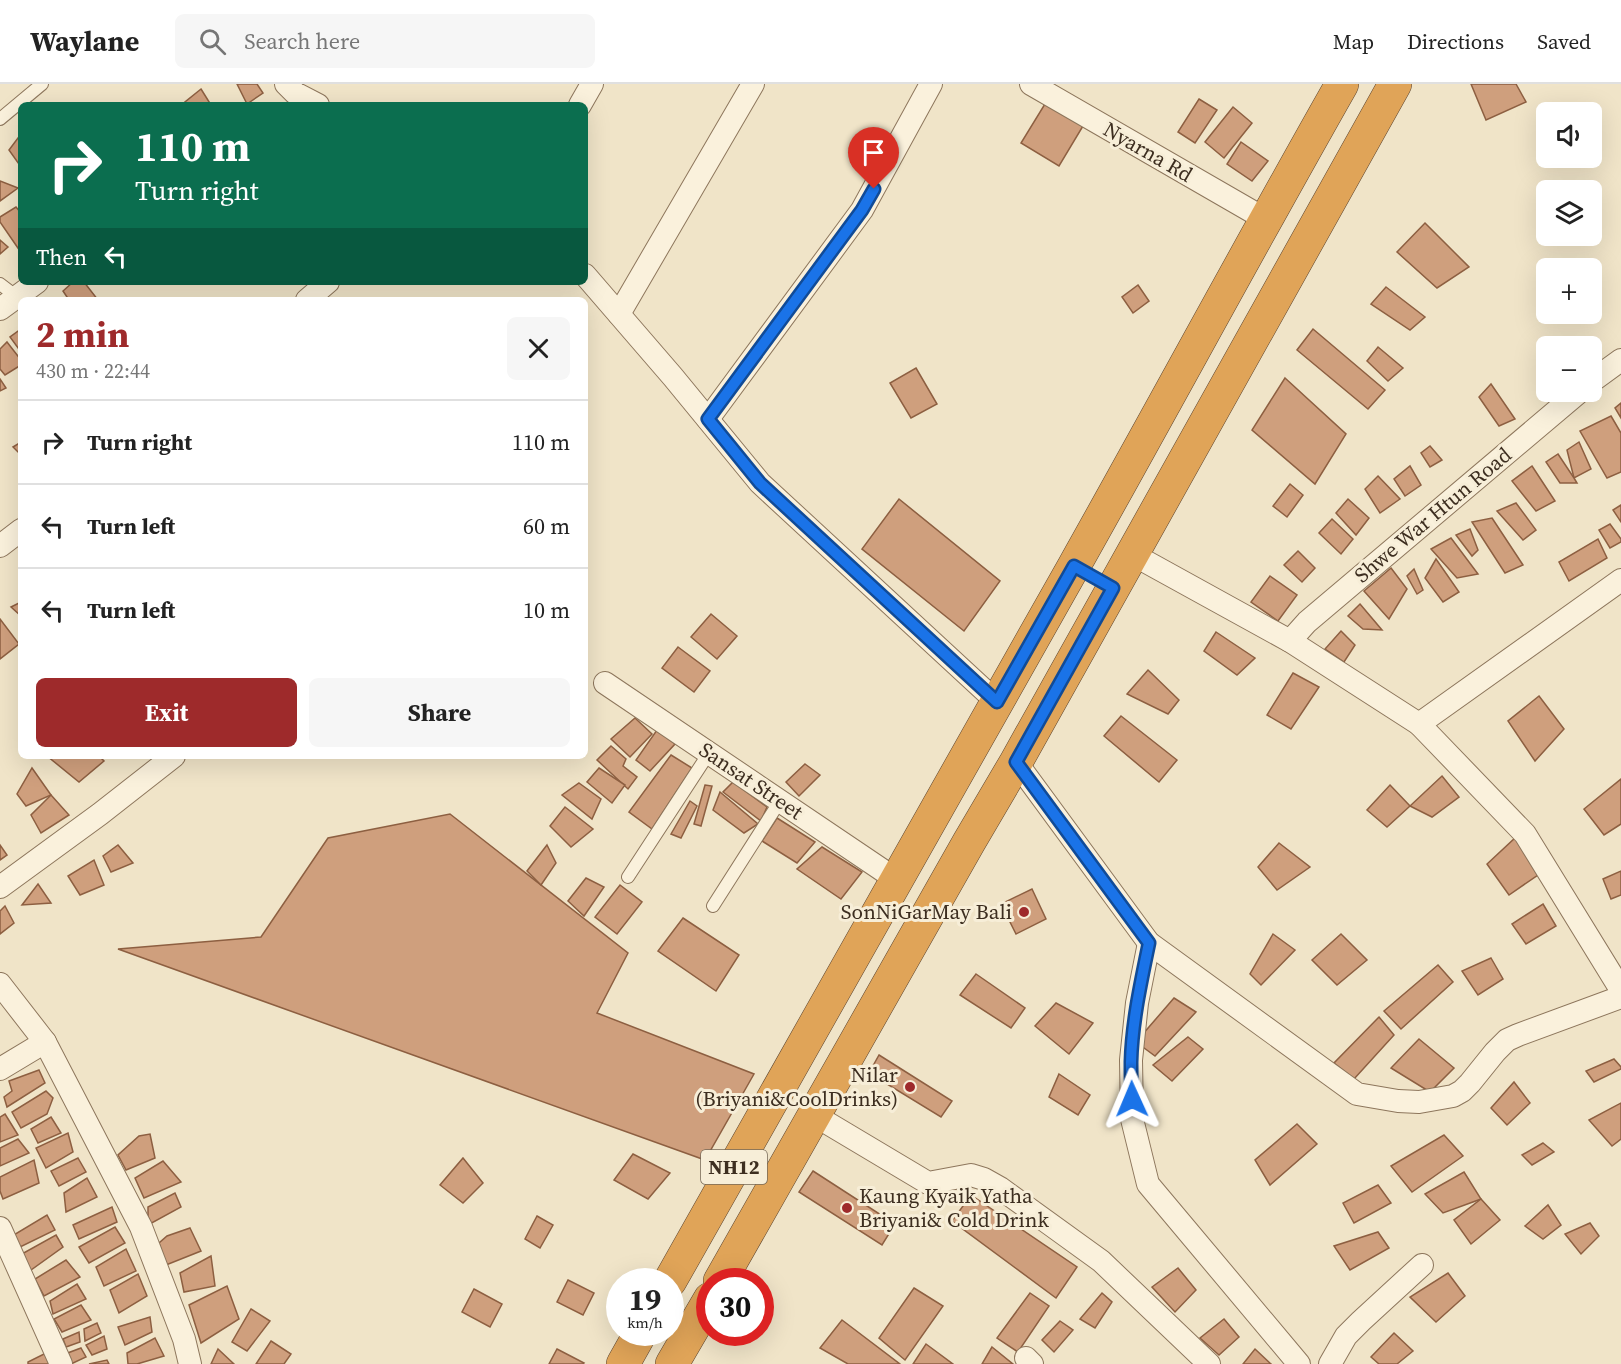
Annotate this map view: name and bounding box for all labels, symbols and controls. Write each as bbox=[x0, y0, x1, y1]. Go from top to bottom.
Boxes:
search box bbox=[175, 14, 595, 68]
text: Waylane bbox=[30, 22, 139, 60]
icon: search bbox=[196, 25, 229, 58]
text: Search here bbox=[244, 26, 360, 56]
text: Map bbox=[1333, 27, 1374, 56]
text: Directions bbox=[1407, 27, 1504, 56]
text: Saved bbox=[1537, 27, 1591, 56]
map controls bbox=[1536, 102, 1602, 402]
button: sound bbox=[1536, 102, 1602, 168]
street label: Nyarna Rd bbox=[1098, 114, 1198, 189]
text: 110 m bbox=[135, 117, 250, 175]
icon: right bbox=[36, 126, 114, 204]
pin bbox=[848, 127, 899, 189]
icon: arrive bbox=[857, 136, 890, 169]
text: Turn right bbox=[135, 172, 259, 209]
button: layers bbox=[1536, 180, 1602, 246]
icon: left bbox=[99, 240, 132, 273]
text: Then bbox=[36, 242, 87, 272]
button: + bbox=[1536, 258, 1602, 324]
text: 2 min bbox=[36, 310, 129, 359]
button: close bbox=[507, 317, 570, 380]
button: − bbox=[1536, 336, 1602, 402]
text: 430 m · 22:44 bbox=[36, 357, 150, 385]
icon: right bbox=[36, 426, 69, 459]
text: Turn right bbox=[87, 427, 192, 457]
text: 110 m bbox=[512, 427, 570, 457]
street label: Shwe War Htun Road bbox=[1348, 440, 1517, 589]
icon: left bbox=[36, 510, 69, 543]
text: Turn left bbox=[87, 511, 175, 541]
text: 60 m bbox=[523, 511, 570, 541]
icon: left bbox=[36, 594, 69, 627]
text: Turn left bbox=[87, 595, 175, 625]
text: 10 m bbox=[523, 595, 570, 625]
button: Exit bbox=[36, 678, 297, 747]
button: Share bbox=[309, 678, 570, 747]
street label: Sansat Street bbox=[693, 735, 809, 826]
place label: SonNiGarMay Bali bbox=[841, 897, 1012, 926]
marker: SonNiGarMay Bali bbox=[1017, 905, 1031, 919]
place label: Nilar (Briyani&CoolDrinks) bbox=[695, 1060, 898, 1113]
position arrow bbox=[1100, 1067, 1164, 1131]
marker: Nilar (Briyani&CoolDrinks) bbox=[903, 1080, 917, 1094]
road number: NH12 bbox=[701, 1150, 767, 1184]
place label: Kaung Kyaik Yatha Briyani& Cold Drink bbox=[859, 1181, 1049, 1234]
marker: Kaung Kyaik Yatha Briyani& Cold Drink bbox=[840, 1201, 854, 1215]
speed limit sign: 30 bbox=[696, 1268, 774, 1346]
text: 19 bbox=[629, 1279, 661, 1320]
text: km/h bbox=[627, 1312, 663, 1333]

